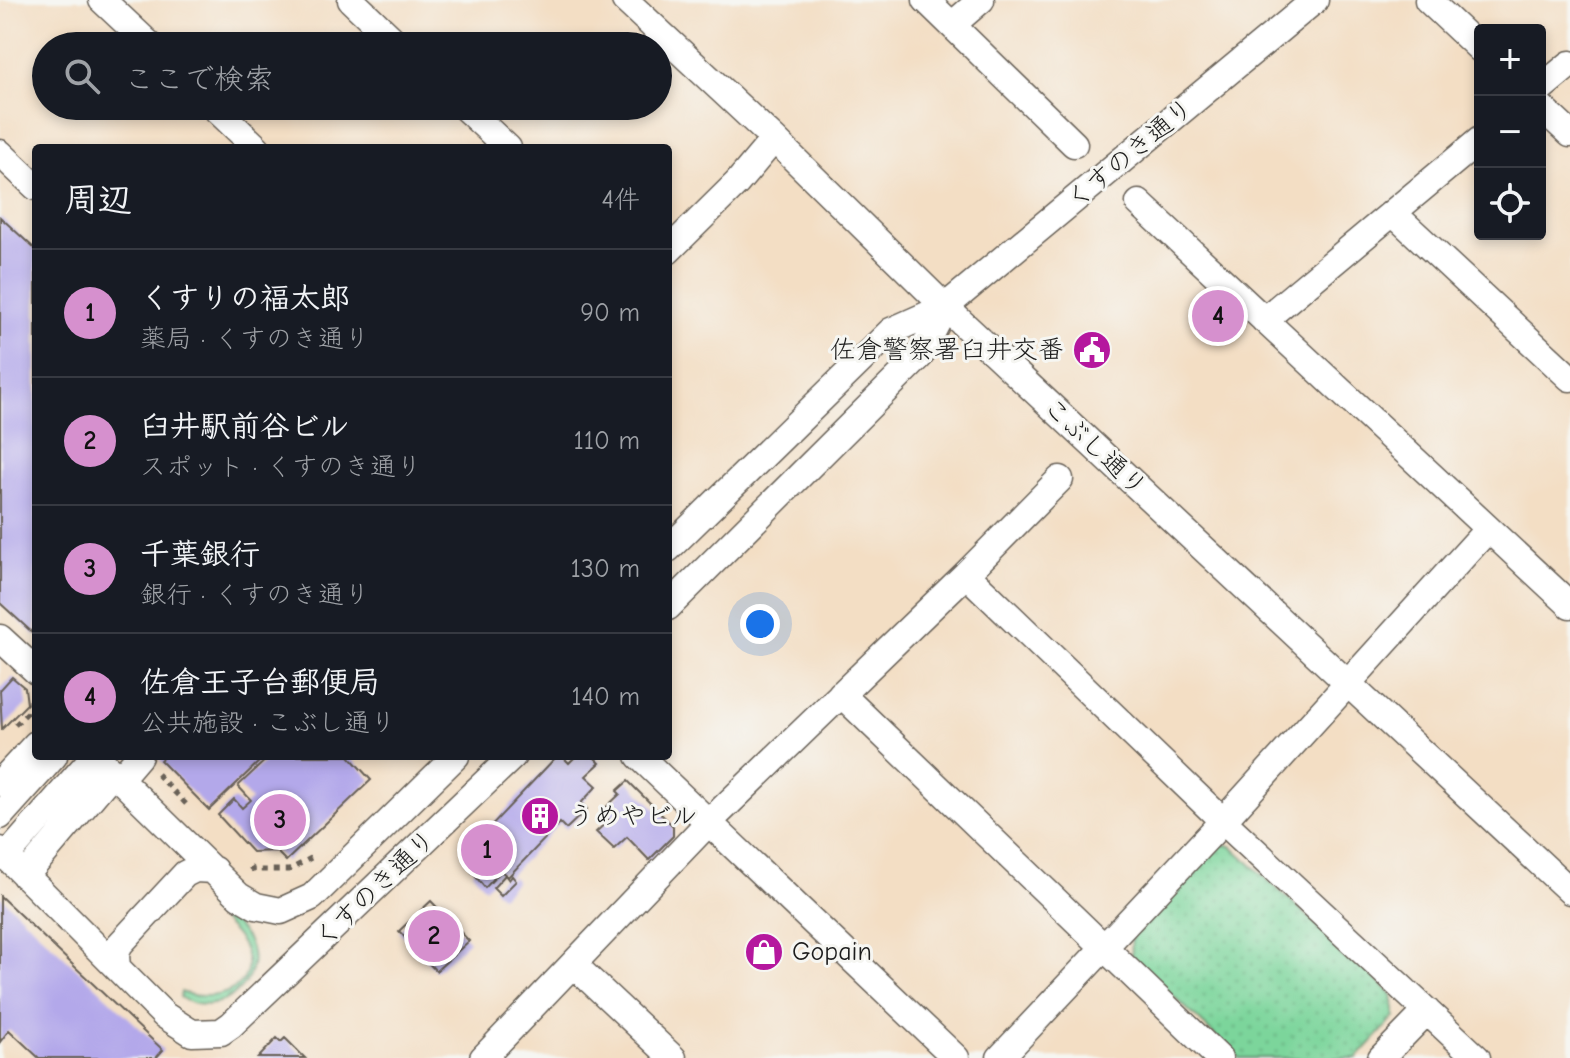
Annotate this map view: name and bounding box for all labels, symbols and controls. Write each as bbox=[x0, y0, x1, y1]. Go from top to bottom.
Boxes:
map controls bbox=[1474, 24, 1546, 240]
button: + bbox=[1474, 24, 1546, 96]
search box bbox=[32, 32, 672, 120]
icon: search bbox=[60, 54, 104, 98]
text: ここで検索 bbox=[124, 62, 274, 97]
street label: くすのき通り bbox=[1061, 92, 1199, 216]
button: − bbox=[1474, 96, 1546, 168]
button: locate bbox=[1474, 168, 1546, 240]
text: 周辺 bbox=[64, 180, 132, 220]
text: 4件 bbox=[601, 185, 640, 215]
text: くすりの福太郎 bbox=[140, 281, 350, 316]
pin: 4 bbox=[1192, 286, 1244, 346]
text: 1 bbox=[85, 298, 95, 328]
text: 90 m bbox=[580, 298, 640, 328]
text: 薬局 · くすのき通り bbox=[140, 324, 370, 354]
public building icon: 佐倉警察署臼井交番 bbox=[1071, 329, 1113, 371]
place label: 佐倉警察署臼井交番 bbox=[830, 335, 1064, 365]
street label: こぶし通り bbox=[1037, 392, 1153, 502]
text: 臼井駅前谷ビル bbox=[140, 409, 349, 444]
text: 2 bbox=[84, 426, 96, 456]
text: 110 m bbox=[573, 426, 640, 456]
text: スポット · くすのき通り bbox=[140, 452, 422, 482]
text: 千葉銀行 bbox=[140, 537, 260, 572]
text: 3 bbox=[84, 554, 96, 584]
text: 130 m bbox=[571, 554, 640, 584]
text: 銀行 · くすのき通り bbox=[140, 580, 370, 610]
your location bbox=[740, 604, 780, 644]
text: 佐倉王子台郵便局 bbox=[140, 665, 380, 700]
text: 4 bbox=[84, 682, 96, 712]
text: 140 m bbox=[571, 682, 640, 712]
text: 公共施設 · こぶし通り bbox=[140, 708, 396, 738]
pin: 3 bbox=[254, 790, 306, 850]
building icon: うめやビル bbox=[519, 795, 561, 837]
place label: うめやビル bbox=[568, 801, 697, 831]
pin: 1 bbox=[461, 820, 513, 880]
street label: くすのき通り bbox=[308, 824, 442, 954]
pin: 2 bbox=[408, 906, 460, 966]
shop icon: Gopain bbox=[743, 931, 785, 973]
place label: Gopain bbox=[792, 937, 872, 967]

